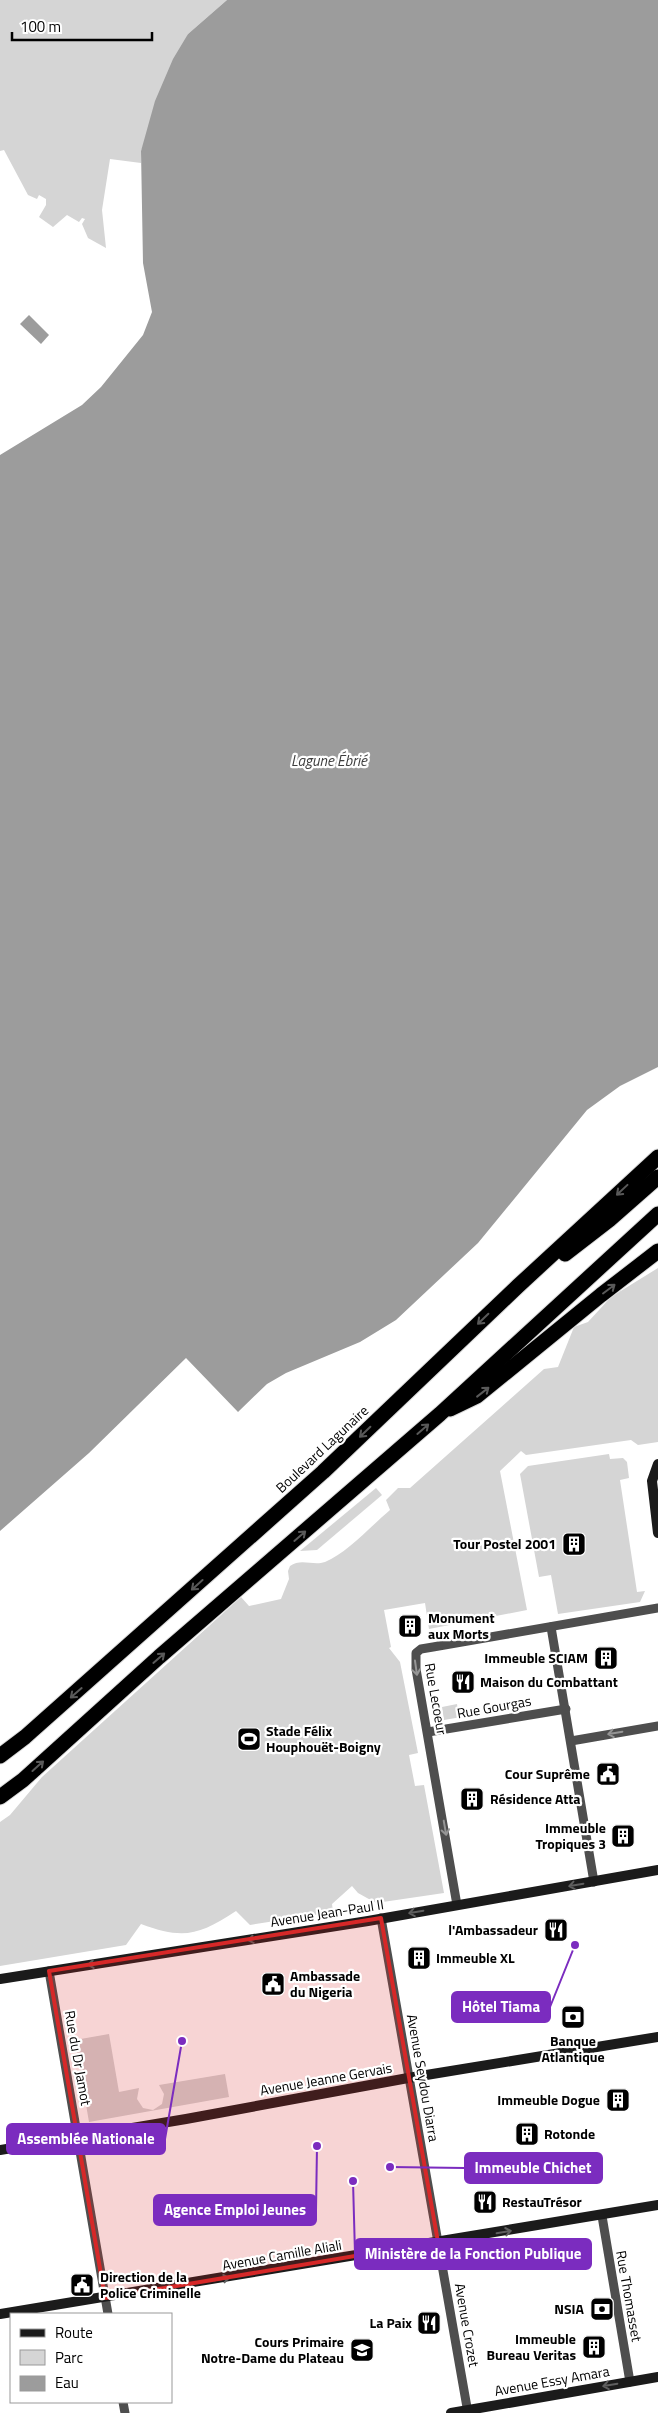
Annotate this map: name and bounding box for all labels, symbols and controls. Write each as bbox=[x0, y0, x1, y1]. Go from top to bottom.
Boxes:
scale bar bbox=[12, 10, 152, 42]
text: 100 m bbox=[20, 15, 61, 38]
water label: Lagune Ébrié bbox=[291, 749, 368, 772]
one-way arrow bbox=[616, 1183, 629, 1195]
one-way arrow bbox=[602, 1284, 616, 1294]
one-way arrow bbox=[477, 1313, 489, 1325]
one-way arrow bbox=[476, 1386, 489, 1397]
street label: Boulevard Lagunaire bbox=[271, 1400, 373, 1497]
one-way arrow bbox=[416, 1423, 429, 1435]
one-way arrow bbox=[359, 1426, 372, 1438]
one-way arrow bbox=[293, 1530, 306, 1541]
building icon: Tour Postel 2001 bbox=[561, 1531, 587, 1557]
place label: Tour Postel 2001 bbox=[453, 1533, 556, 1554]
one-way arrow bbox=[191, 1579, 204, 1591]
place label: Monument aux Morts bbox=[428, 1607, 495, 1644]
building icon: Monument aux Morts bbox=[397, 1613, 423, 1639]
building icon: Immeuble SCIAM bbox=[593, 1645, 619, 1671]
place label: Immeuble SCIAM bbox=[484, 1647, 588, 1668]
one-way arrow bbox=[152, 1652, 165, 1663]
one-way arrow bbox=[412, 1660, 422, 1676]
street label: Rue Lecoeur bbox=[420, 1661, 453, 1737]
restaurant icon: Maison du Combattant bbox=[450, 1669, 476, 1695]
place label: Maison du Combattant bbox=[480, 1671, 618, 1692]
one-way arrow bbox=[69, 1687, 82, 1698]
street label: Rue Gourgas bbox=[455, 1690, 533, 1723]
place label: Stade Félix Houphouët-Boigny bbox=[266, 1720, 381, 1757]
sports icon: Stade Félix Houphouët-Boigny bbox=[236, 1726, 262, 1752]
one-way arrow bbox=[607, 1729, 623, 1739]
one-way arrow bbox=[31, 1760, 44, 1772]
public building icon: Cour Suprême bbox=[595, 1761, 621, 1787]
place label: Cour Suprême bbox=[505, 1763, 590, 1784]
building icon: Résidence Atta bbox=[459, 1786, 485, 1812]
place label: Résidence Atta bbox=[490, 1788, 581, 1809]
place label: Immeuble Tropiques 3 bbox=[535, 1817, 606, 1854]
one-way arrow bbox=[440, 1820, 450, 1836]
building icon: Immeuble Tropiques 3 bbox=[610, 1823, 636, 1849]
one-way arrow bbox=[568, 1880, 584, 1890]
street label: Avenue Jean-Paul II bbox=[269, 1893, 385, 1932]
one-way arrow bbox=[408, 1908, 424, 1918]
restaurant icon: l'Ambassadeur bbox=[543, 1917, 569, 1943]
place label: l'Ambassadeur bbox=[448, 1919, 538, 1940]
one-way arrow bbox=[248, 1935, 264, 1945]
building icon: Immeuble XL bbox=[406, 1945, 432, 1971]
place label: Immeuble XL bbox=[436, 1947, 515, 1968]
one-way arrow bbox=[87, 1959, 103, 1969]
place label: Ambassade du Nigeria bbox=[290, 1965, 360, 2002]
public building icon: Ambassade du Nigeria bbox=[260, 1971, 286, 1997]
callout: Hôtel Tiama bbox=[452, 1992, 550, 2022]
text: Hôtel Tiama bbox=[462, 1995, 540, 2018]
bank icon: Banque Atlantique bbox=[560, 2004, 586, 2030]
street label: Rue du Dr Jamot bbox=[60, 2009, 97, 2107]
street label: Avenue Seydou Diarra bbox=[402, 2012, 445, 2143]
place label: Banque Atlantique bbox=[541, 2030, 605, 2067]
street label: Avenue Jeanne Gervais bbox=[258, 2057, 394, 2100]
building icon: Immeuble Dogue bbox=[605, 2087, 631, 2113]
place label: Immeuble Dogue bbox=[497, 2089, 600, 2110]
building icon: Rotonde bbox=[514, 2121, 540, 2147]
place label: Rotonde bbox=[544, 2123, 595, 2144]
callout: Assemblée Nationale bbox=[7, 2124, 165, 2154]
text: Assemblée Nationale bbox=[17, 2127, 155, 2150]
callout: Immeuble Chichet bbox=[465, 2153, 602, 2183]
text: Immeuble Chichet bbox=[475, 2156, 592, 2179]
restaurant icon: RestauTrésor bbox=[472, 2189, 498, 2215]
place label: RestauTrésor bbox=[502, 2191, 582, 2212]
callout: Agence Emploi Jeunes bbox=[154, 2195, 316, 2225]
text: Agence Emploi Jeunes bbox=[164, 2198, 306, 2221]
one-way arrow bbox=[495, 2226, 511, 2236]
street label: Avenue Camille Aliali bbox=[221, 2234, 343, 2275]
callout: Ministère de la Fonction Publique bbox=[355, 2239, 591, 2269]
text: Ministère de la Fonction Publique bbox=[365, 2242, 582, 2265]
street label: Rue Thomasset bbox=[611, 2249, 648, 2343]
place label: Direction de la Police Criminelle bbox=[100, 2266, 201, 2303]
public building icon: Direction de la Police Criminelle bbox=[69, 2272, 95, 2298]
one-way arrow bbox=[214, 2273, 230, 2283]
street label: Avenue Crozet bbox=[450, 2281, 485, 2369]
bank icon: NSIA bbox=[589, 2296, 615, 2322]
place label: NSIA bbox=[554, 2298, 585, 2319]
restaurant icon: La Paix bbox=[416, 2310, 442, 2336]
place label: La Paix bbox=[370, 2312, 412, 2333]
legend bbox=[10, 2313, 172, 2403]
text: Route bbox=[55, 2321, 93, 2344]
place label: Immeuble Bureau Veritas bbox=[487, 2328, 576, 2365]
place label: Cours Primaire Notre-Dame du Plateau bbox=[201, 2331, 344, 2368]
building icon: Immeuble Bureau Veritas bbox=[581, 2334, 607, 2360]
school or university icon: Cours Primaire Notre-Dame du Plateau bbox=[349, 2337, 375, 2363]
text: Parc bbox=[55, 2346, 83, 2369]
street label: Avenue Essy Amara bbox=[493, 2360, 611, 2401]
text: Eau bbox=[55, 2371, 79, 2394]
one-way arrow bbox=[602, 2381, 618, 2391]

